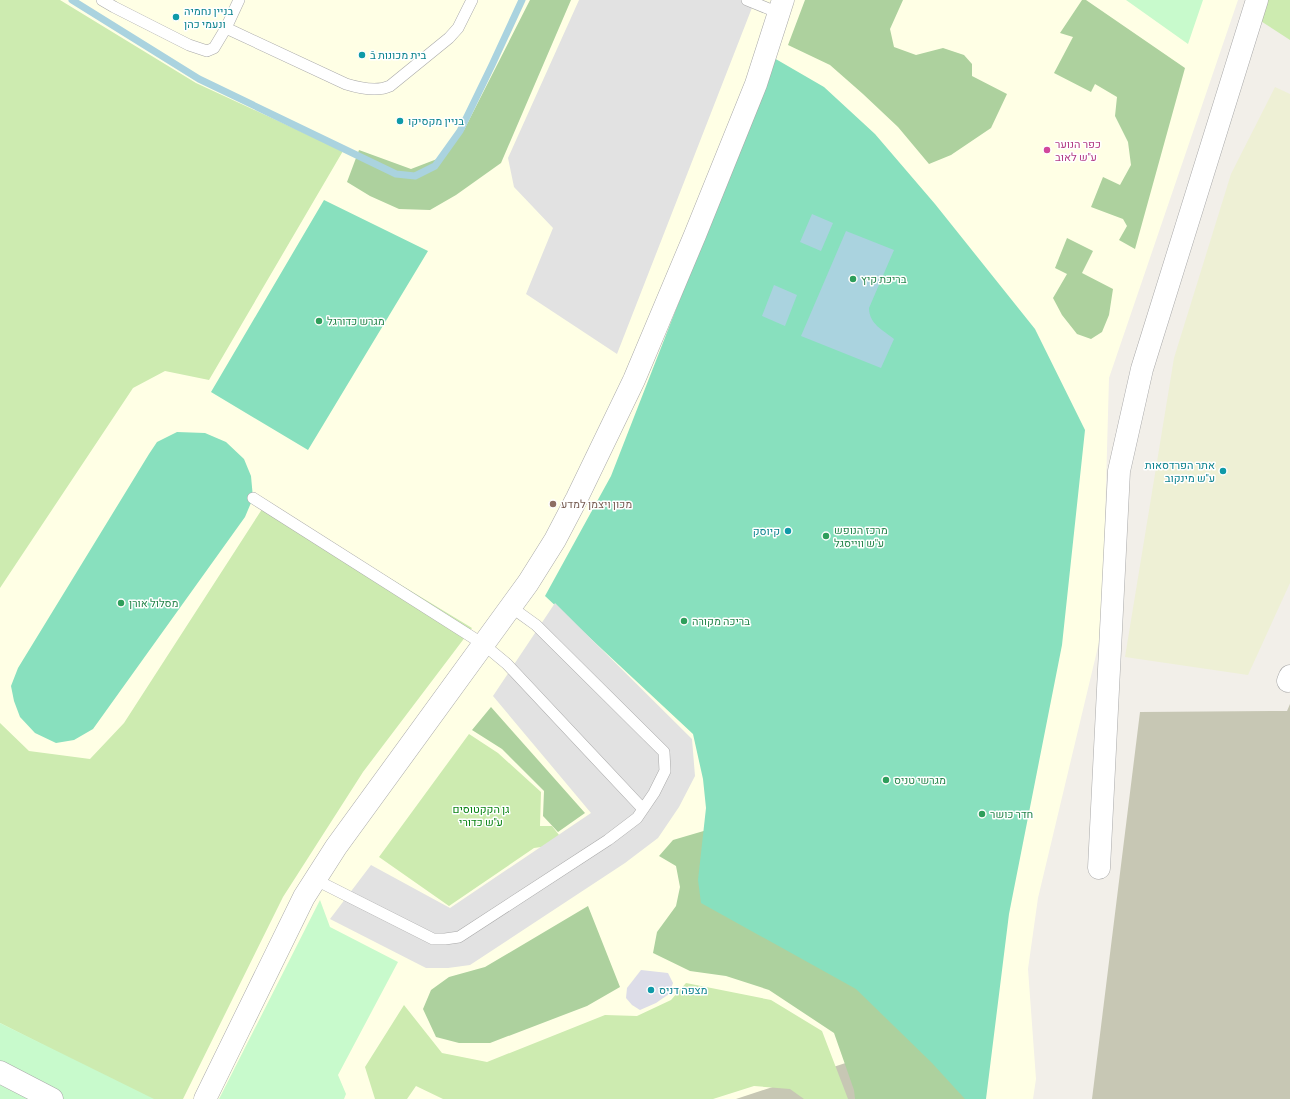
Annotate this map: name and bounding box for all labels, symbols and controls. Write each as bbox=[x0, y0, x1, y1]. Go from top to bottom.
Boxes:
place label: בניין נחמיה ונעמי כהן bbox=[184, 4, 233, 30]
marker: בניין נחמיה ונעמי כהן bbox=[171, 12, 181, 22]
place label: בית מכונות בֿ bbox=[370, 48, 427, 61]
marker: בית מכונות בֿ bbox=[357, 50, 367, 60]
place label: בניין מקסיקו bbox=[408, 114, 464, 127]
marker: בניין מקסיקו bbox=[395, 116, 405, 126]
place label: כפר הנוער ע"ש לאוב bbox=[1055, 137, 1101, 163]
marker: כפר הנוער ע"ש לאוב bbox=[1042, 145, 1052, 155]
place label: בריכת קיץ bbox=[861, 272, 907, 285]
marker: בריכת קיץ bbox=[848, 274, 858, 284]
place label: מגרש כדורגל bbox=[327, 314, 385, 327]
marker: מגרש כדורגל bbox=[314, 316, 324, 326]
place label: אתר הפרדסאות ע"ש מינקוב bbox=[1145, 458, 1215, 484]
marker: אתר הפרדסאות ע"ש מינקוב bbox=[1218, 466, 1228, 476]
place label: מכון ויצמן למדע bbox=[561, 497, 632, 510]
marker: מכון ויצמן למדע bbox=[548, 499, 558, 509]
place label: מרכז הנופש ע"ש ווייסגל bbox=[834, 523, 888, 549]
place label: קיוסק bbox=[753, 524, 780, 537]
marker: קיוסק bbox=[783, 526, 793, 536]
marker: מרכז הנופש ע"ש ווייסגל bbox=[821, 531, 831, 541]
place label: מסלול אורן bbox=[129, 596, 179, 609]
marker: מסלול אורן bbox=[116, 598, 126, 608]
place label: בריכה מקורה bbox=[692, 614, 750, 627]
marker: בריכה מקורה bbox=[679, 616, 689, 626]
place label: מגרשי טניס bbox=[894, 773, 946, 786]
marker: מגרשי טניס bbox=[881, 775, 891, 785]
park label: גן הקקטוסים ע"ש כדורי bbox=[452, 802, 510, 828]
place label: חדר כושר bbox=[990, 807, 1033, 820]
marker: חדר כושר bbox=[977, 809, 987, 819]
place label: מצפה דניס bbox=[659, 983, 708, 996]
marker: מצפה דניס bbox=[646, 985, 656, 995]

